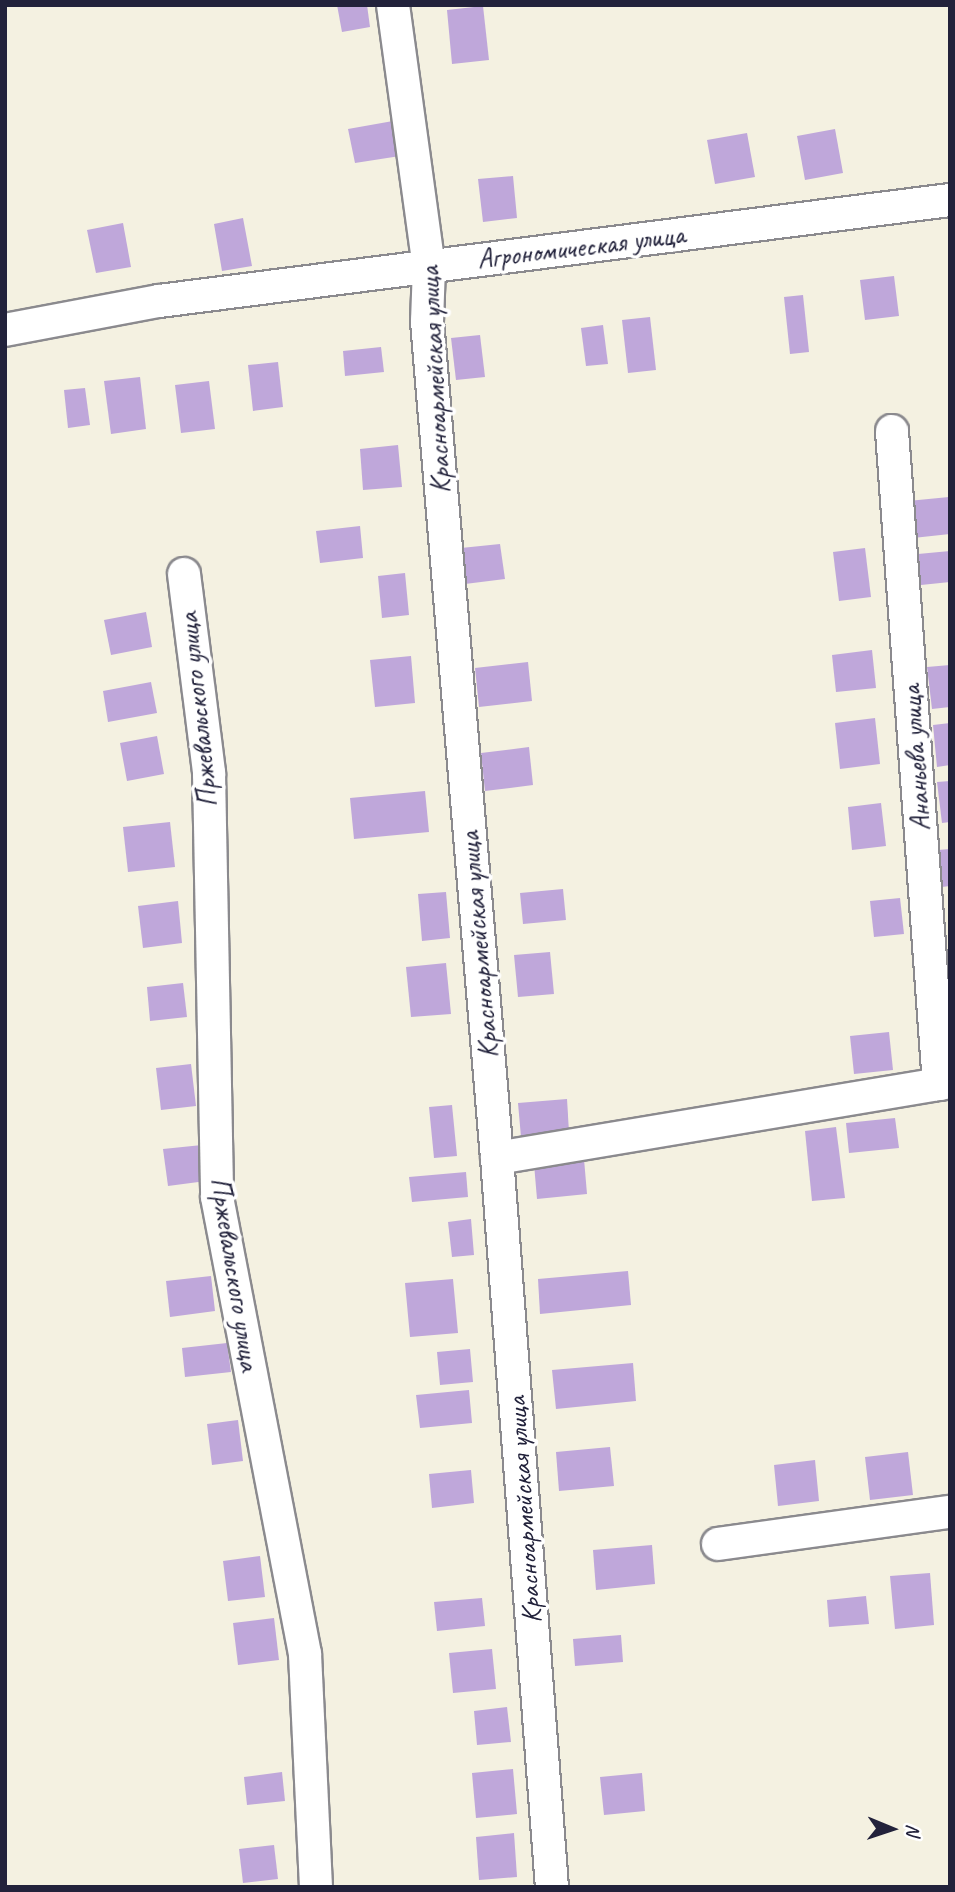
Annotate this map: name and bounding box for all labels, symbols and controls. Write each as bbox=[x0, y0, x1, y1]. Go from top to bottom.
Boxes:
street label: Агрономическая улица bbox=[475, 218, 687, 276]
street label: Красноармейская улица bbox=[412, 265, 458, 495]
street label: Пржевальского улица bbox=[171, 610, 225, 810]
street label: Ананьева улица bbox=[894, 683, 938, 833]
street label: Красноармейская улица bbox=[452, 829, 506, 1061]
street label: Пржевальского улица bbox=[203, 1174, 267, 1374]
street label: Красноармейская улица bbox=[499, 1395, 549, 1625]
north arrow bbox=[857, 1794, 927, 1864]
text: N bbox=[901, 1823, 925, 1836]

